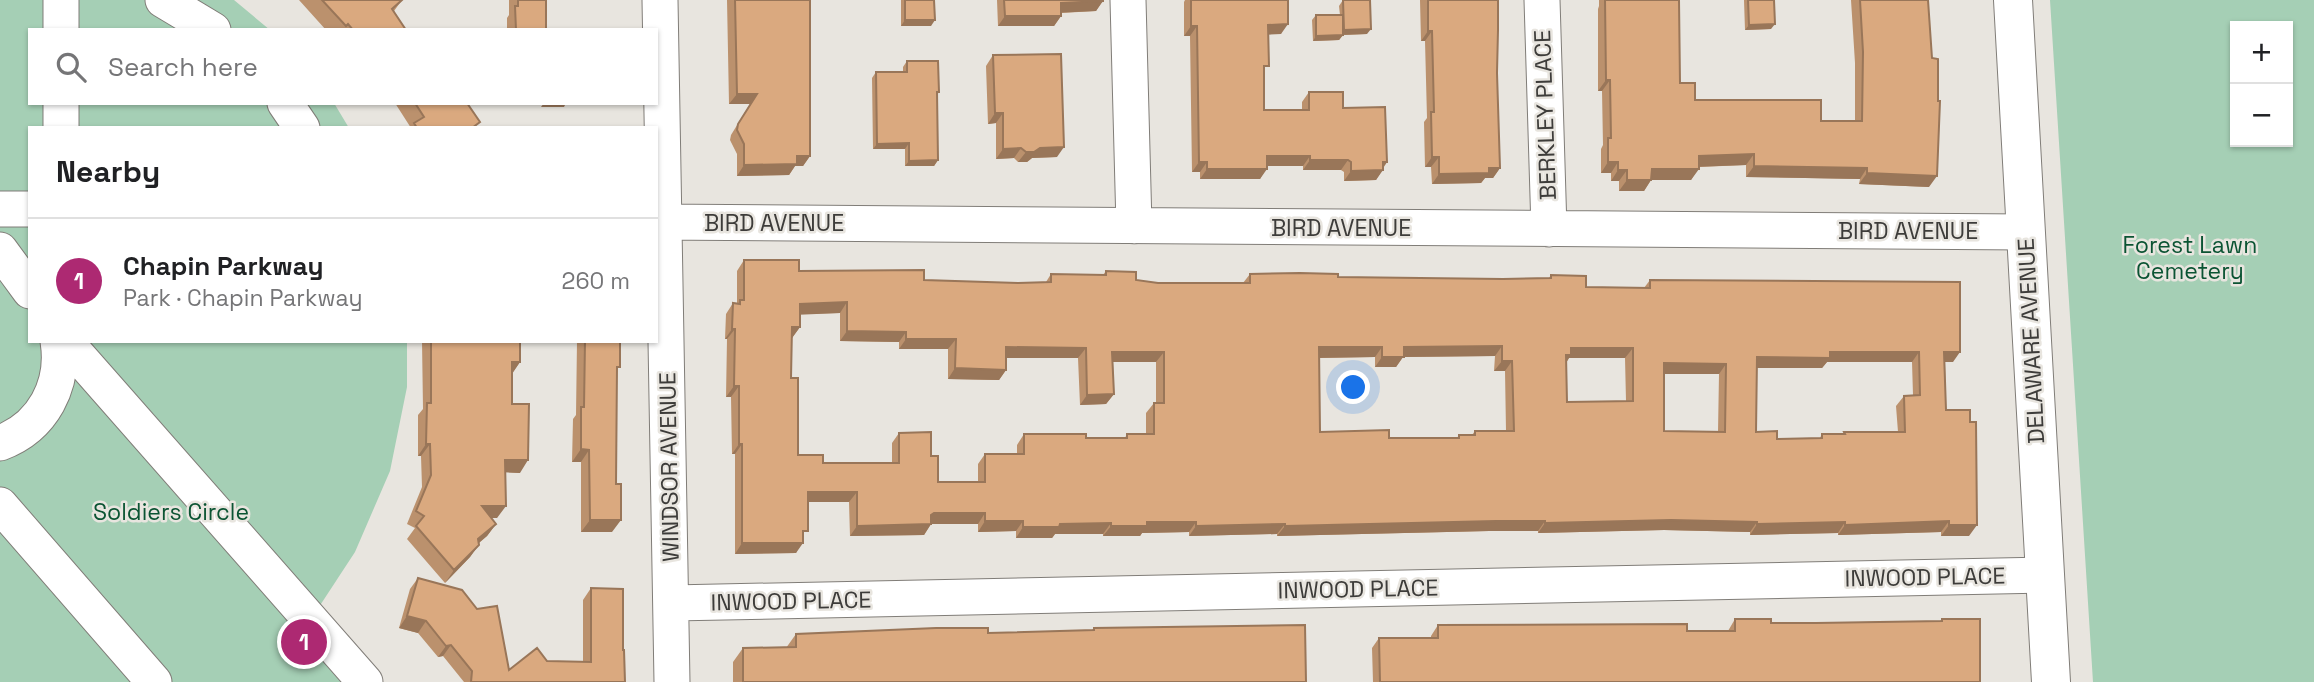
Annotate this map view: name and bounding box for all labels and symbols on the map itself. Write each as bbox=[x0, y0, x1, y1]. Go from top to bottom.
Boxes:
street label: BERKLEY PLACE bbox=[1527, 29, 1563, 201]
street label: BIRD AVENUE bbox=[704, 208, 844, 238]
street label: BIRD AVENUE bbox=[1271, 213, 1411, 243]
street label: BIRD AVENUE bbox=[1838, 216, 1978, 246]
park label: Forest Lawn Cemetery bbox=[2123, 230, 2257, 286]
street label: DELAWARE AVENUE bbox=[2011, 237, 2051, 445]
your location bbox=[1336, 370, 1370, 404]
street label: WINDSOR AVENUE bbox=[652, 372, 686, 562]
park label: Soldiers Circle bbox=[93, 497, 249, 527]
street label: INWOOD PLACE bbox=[1844, 561, 2006, 593]
street label: INWOOD PLACE bbox=[1277, 573, 1439, 605]
street label: INWOOD PLACE bbox=[710, 585, 872, 617]
pin: 1 bbox=[281, 616, 327, 668]

